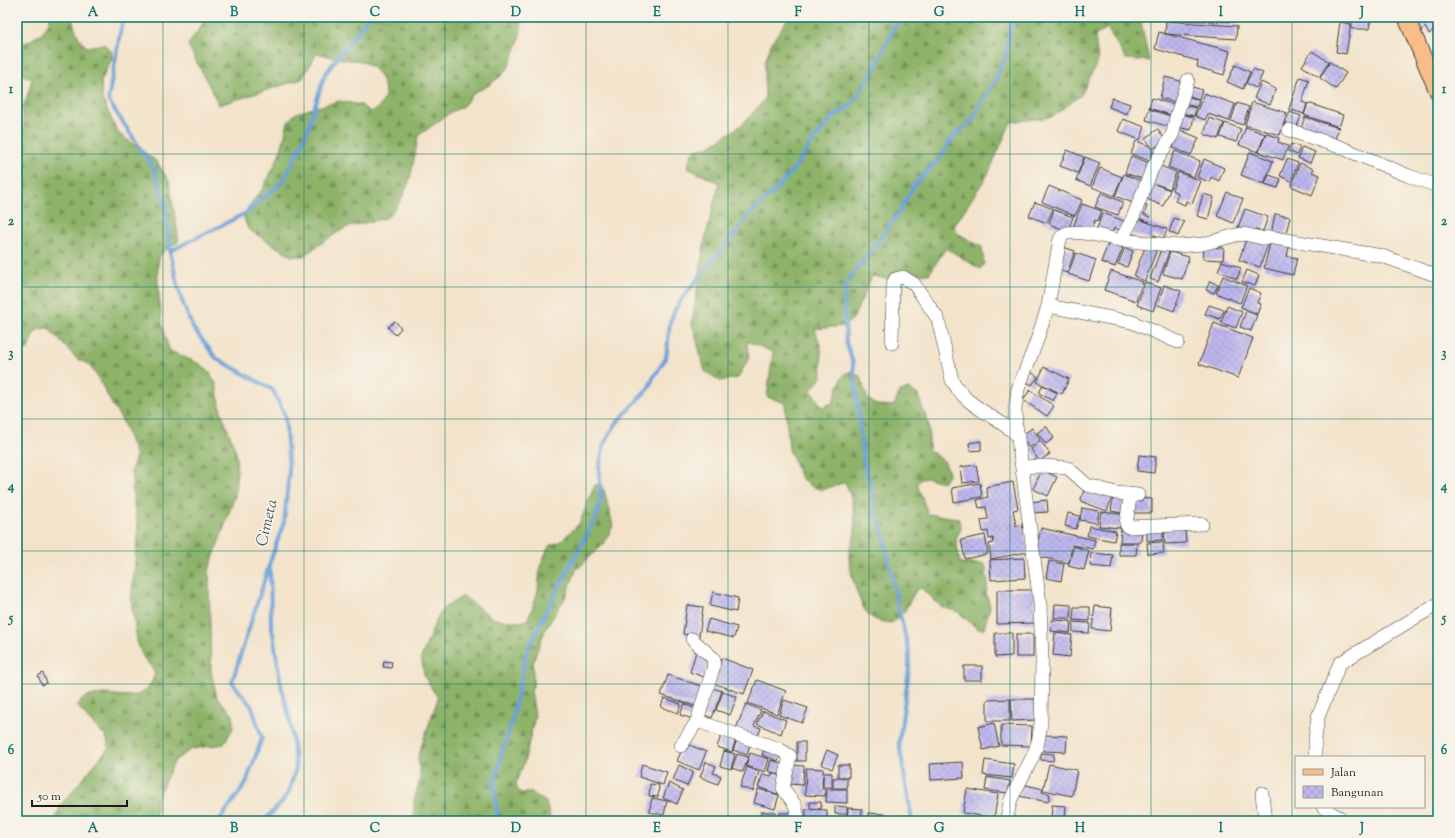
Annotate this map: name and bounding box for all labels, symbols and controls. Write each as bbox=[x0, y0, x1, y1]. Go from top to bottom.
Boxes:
text: A bbox=[88, 4, 99, 22]
text: B bbox=[230, 4, 239, 22]
text: C bbox=[370, 4, 380, 22]
text: D bbox=[511, 4, 521, 22]
text: E bbox=[653, 4, 661, 22]
text: F bbox=[794, 4, 802, 22]
text: G bbox=[934, 4, 945, 22]
text: H bbox=[1075, 4, 1086, 22]
text: I bbox=[1219, 4, 1224, 22]
text: J bbox=[1359, 4, 1364, 22]
text: 1 bbox=[9, 81, 14, 99]
text: 1 bbox=[1442, 81, 1447, 99]
text: 2 bbox=[8, 213, 15, 231]
text: 2 bbox=[1441, 213, 1448, 231]
text: 3 bbox=[8, 345, 14, 363]
text: 3 bbox=[1441, 345, 1447, 363]
text: 4 bbox=[7, 478, 15, 496]
text: 4 bbox=[1440, 478, 1448, 496]
water label: Cimeta bbox=[251, 497, 285, 549]
text: 5 bbox=[8, 610, 14, 628]
text: 5 bbox=[1441, 610, 1447, 628]
text: 6 bbox=[8, 742, 15, 760]
text: 6 bbox=[1441, 742, 1448, 760]
legend bbox=[1295, 756, 1425, 808]
text: Jalan bbox=[1330, 764, 1356, 782]
scale bar bbox=[32, 782, 127, 808]
text: Bangunan bbox=[1331, 784, 1384, 802]
text: 50 m bbox=[37, 788, 61, 806]
text: A bbox=[88, 820, 99, 838]
text: B bbox=[230, 820, 239, 838]
text: C bbox=[370, 820, 380, 838]
text: D bbox=[511, 820, 521, 838]
text: E bbox=[653, 820, 661, 838]
text: F bbox=[794, 820, 802, 838]
text: G bbox=[934, 820, 945, 838]
text: H bbox=[1075, 820, 1086, 838]
text: I bbox=[1219, 820, 1224, 838]
text: J bbox=[1359, 820, 1364, 838]

